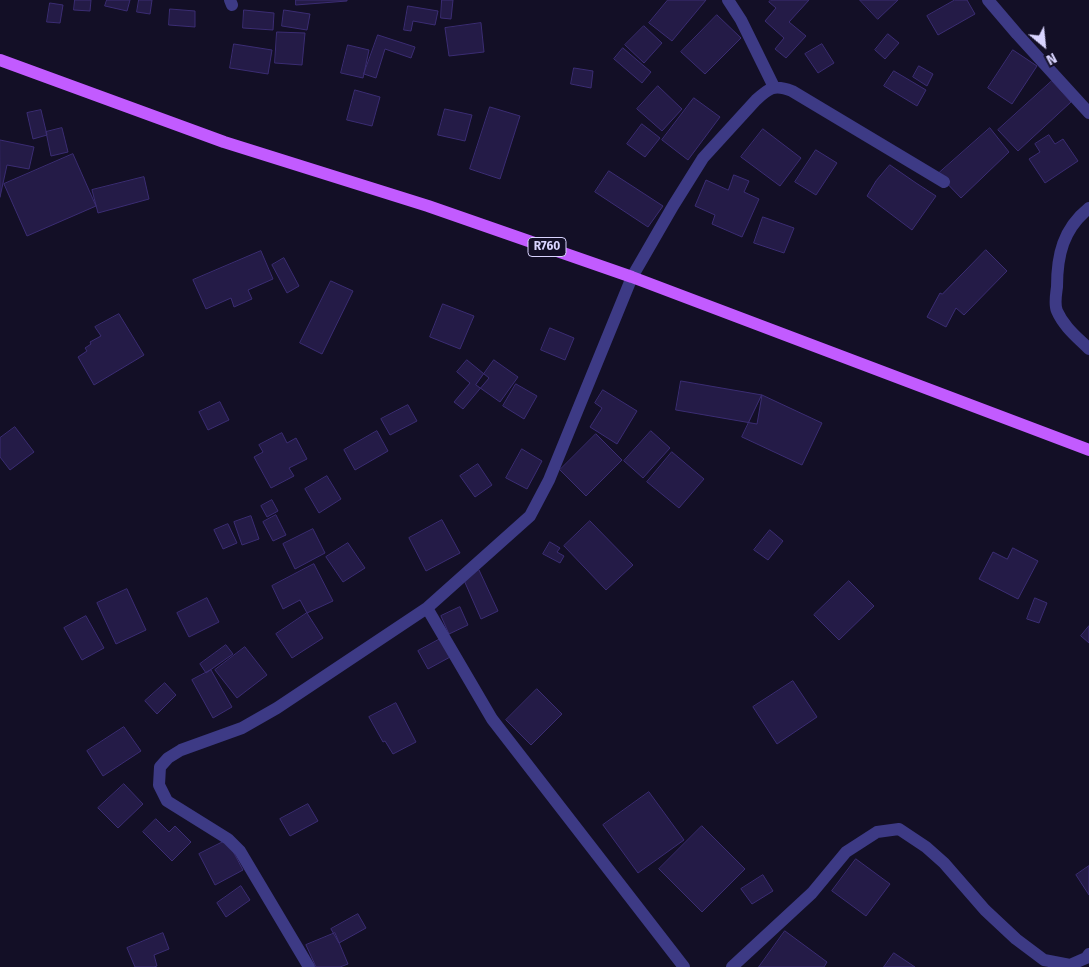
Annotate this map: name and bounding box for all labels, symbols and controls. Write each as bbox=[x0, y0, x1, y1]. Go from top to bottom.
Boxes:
north arrow bbox=[1019, 20, 1069, 70]
text: N bbox=[1043, 49, 1059, 68]
road number: R760 bbox=[528, 238, 566, 256]

